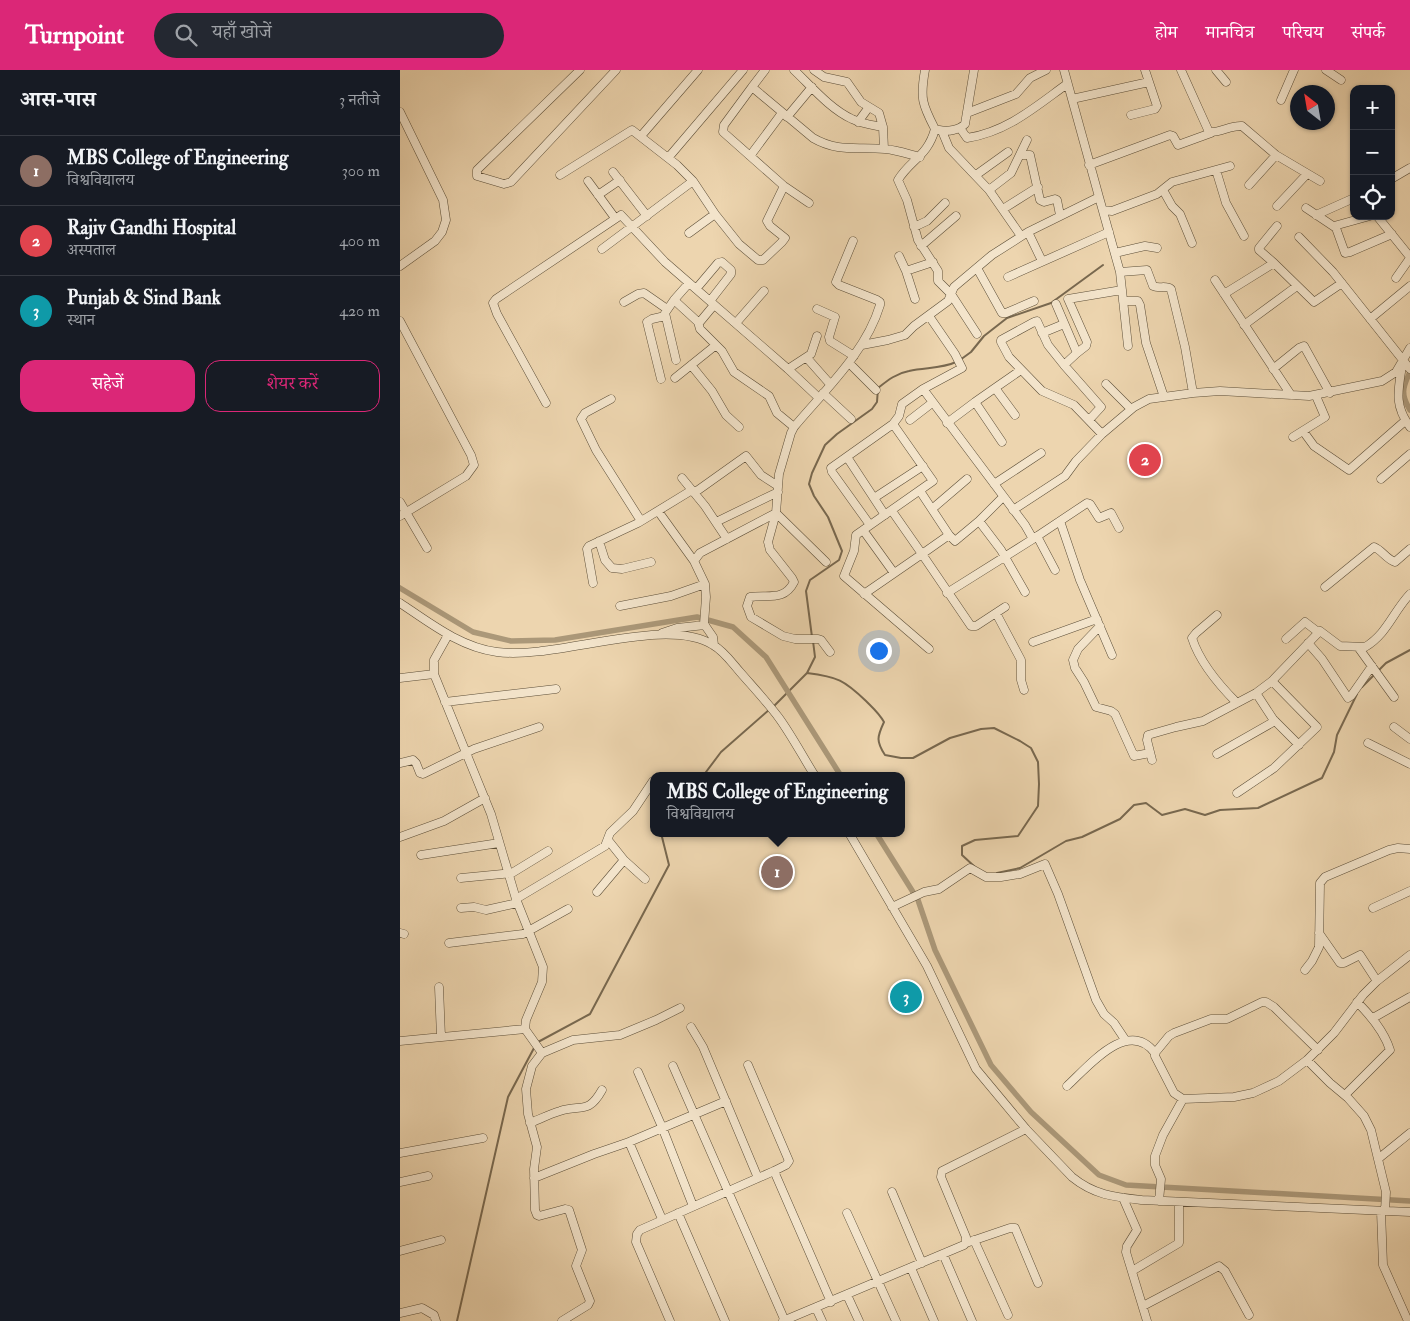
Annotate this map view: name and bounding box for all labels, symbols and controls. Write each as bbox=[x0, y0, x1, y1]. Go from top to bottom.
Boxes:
search box bbox=[154, 13, 504, 58]
text: Turnpoint bbox=[25, 20, 124, 51]
text: यहाँ खोजें bbox=[212, 20, 272, 44]
icon: search bbox=[172, 21, 200, 49]
text: होम bbox=[1155, 21, 1178, 44]
text: मानचित्र bbox=[1206, 21, 1254, 44]
text: परिचय bbox=[1282, 21, 1323, 44]
text: संपर्क bbox=[1351, 21, 1385, 44]
north arrow bbox=[1290, 85, 1335, 130]
map controls bbox=[1350, 85, 1395, 220]
button: + bbox=[1350, 85, 1395, 130]
text: आस-पास bbox=[20, 86, 96, 113]
text: 3 नतीजे bbox=[339, 90, 380, 110]
button: − bbox=[1350, 130, 1395, 175]
text: MBS College of Engineering bbox=[67, 146, 288, 170]
text: 1 bbox=[33, 161, 39, 181]
text: 300 m bbox=[342, 161, 380, 181]
text: विश्वविद्यालय bbox=[67, 170, 134, 190]
button: locate bbox=[1350, 175, 1395, 220]
text: Rajiv Gandhi Hospital bbox=[67, 216, 236, 240]
text: 2 bbox=[32, 231, 40, 251]
text: 400 m bbox=[339, 231, 380, 251]
text: अस्पताल bbox=[67, 240, 116, 260]
text: Punjab & Sind Bank bbox=[67, 286, 221, 310]
text: 3 bbox=[33, 301, 39, 321]
text: 420 m bbox=[339, 301, 380, 321]
text: स्थान bbox=[67, 310, 95, 330]
button: सहेजें bbox=[20, 360, 195, 412]
button: शेयर करें bbox=[205, 360, 380, 412]
pin: 2 bbox=[1129, 441, 1161, 479]
your location bbox=[866, 638, 892, 664]
popup bbox=[650, 772, 905, 837]
text: MBS College of Engineering bbox=[667, 780, 888, 804]
text: विश्वविद्यालय bbox=[667, 804, 734, 824]
pin: 1 bbox=[761, 853, 793, 891]
pin: 3 bbox=[890, 978, 922, 1016]

